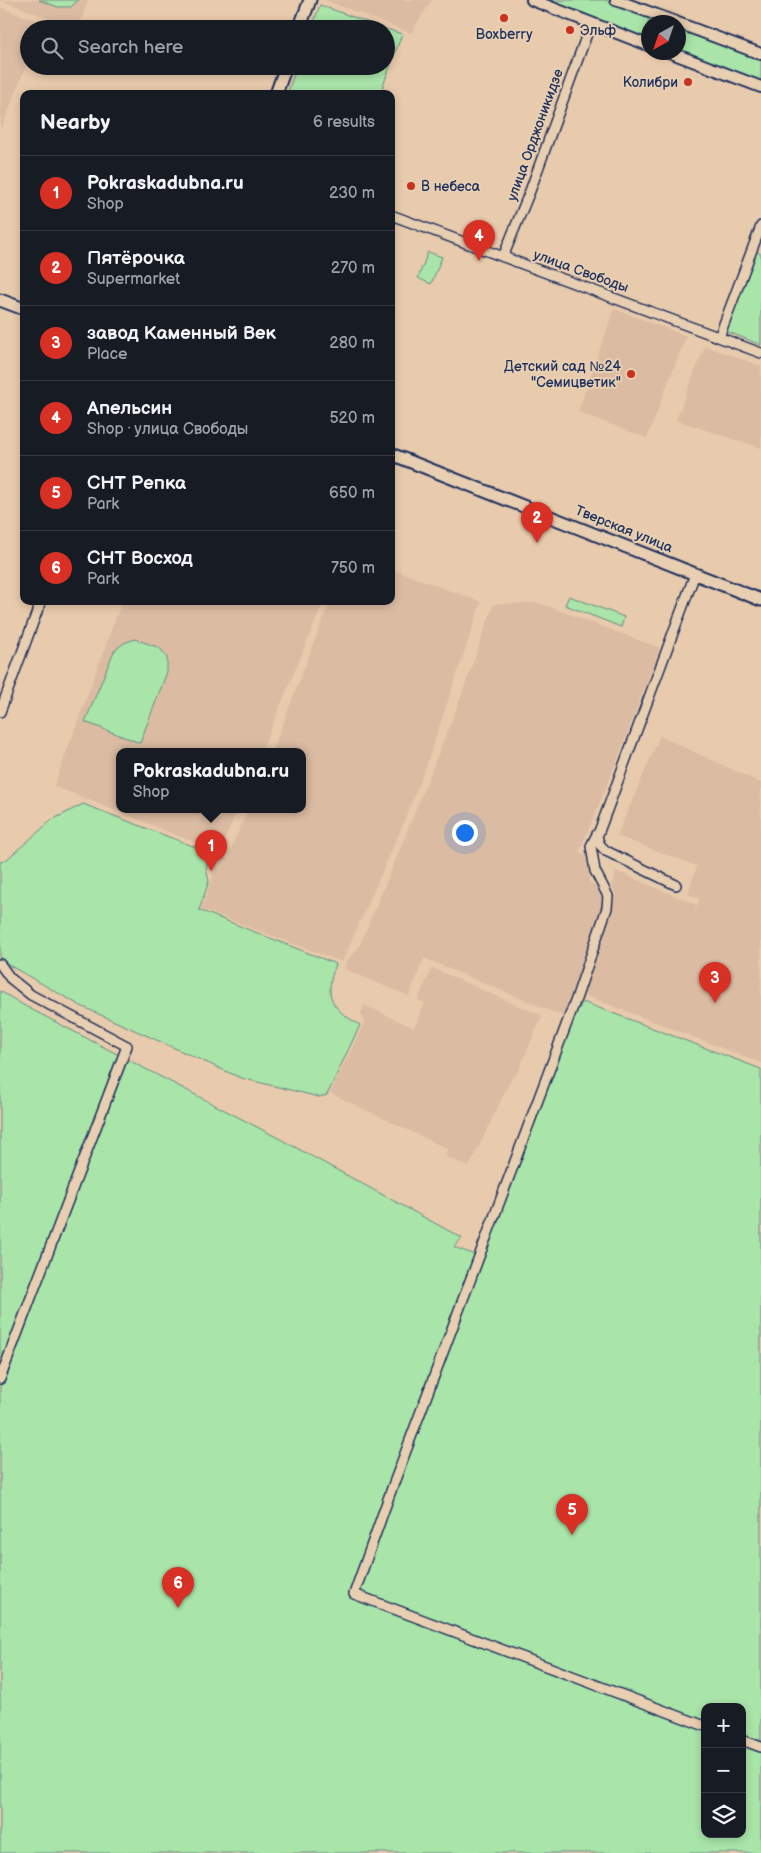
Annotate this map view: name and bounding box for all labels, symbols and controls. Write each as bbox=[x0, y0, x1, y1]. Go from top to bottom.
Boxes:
marker: Boxberry bbox=[498, 12, 510, 24]
north arrow bbox=[641, 15, 686, 60]
search box bbox=[20, 20, 395, 75]
place label: Эльф bbox=[580, 22, 616, 39]
marker: Эльф bbox=[564, 24, 576, 36]
place label: Boxberry bbox=[476, 26, 533, 43]
icon: search bbox=[38, 34, 66, 62]
text: Search here bbox=[78, 36, 183, 59]
street label: улица Орджоникидзе bbox=[503, 66, 567, 203]
place label: Колибри bbox=[623, 74, 678, 91]
marker: Колибри bbox=[682, 76, 694, 88]
text: Nearby bbox=[40, 110, 110, 135]
text: 6 results bbox=[313, 113, 375, 132]
text: Pokraskadubna.ru bbox=[87, 172, 244, 195]
place label: В небеса bbox=[421, 178, 481, 195]
marker: В небеса bbox=[405, 180, 417, 192]
text: 1 bbox=[53, 184, 59, 203]
text: 230 m bbox=[329, 184, 375, 203]
text: Shop bbox=[87, 195, 124, 214]
pin: 4 bbox=[463, 220, 495, 261]
street label: улица Свободы bbox=[531, 246, 631, 296]
text: Пятёрочка bbox=[87, 247, 185, 270]
text: 2 bbox=[51, 259, 61, 278]
text: 270 m bbox=[331, 259, 375, 278]
text: Supermarket bbox=[87, 270, 180, 289]
text: завод Каменный Век bbox=[87, 322, 276, 345]
text: 3 bbox=[51, 334, 61, 353]
text: 280 m bbox=[329, 334, 375, 353]
text: Place bbox=[87, 345, 128, 364]
place label: Детский сад №24 "Семицветик" bbox=[504, 358, 621, 391]
marker: Детский сад №24 "Семицветик" bbox=[625, 368, 637, 380]
text: Апельсин bbox=[87, 397, 172, 420]
text: 4 bbox=[51, 409, 61, 428]
text: 520 m bbox=[329, 409, 375, 428]
text: Shop · улица Свободы bbox=[87, 420, 248, 439]
text: СНТ Репка bbox=[87, 472, 186, 495]
text: 5 bbox=[51, 484, 61, 503]
text: 650 m bbox=[329, 484, 375, 503]
text: Park bbox=[87, 495, 119, 514]
pin: 2 bbox=[521, 502, 553, 543]
street label: Тверская улица bbox=[573, 502, 676, 557]
text: СНТ Восход bbox=[87, 547, 193, 570]
text: 6 bbox=[51, 559, 61, 578]
text: 750 m bbox=[331, 559, 375, 578]
text: Park bbox=[87, 570, 119, 589]
popup bbox=[116, 748, 306, 813]
text: Pokraskadubna.ru bbox=[133, 760, 289, 783]
text: Shop bbox=[133, 783, 170, 802]
your location bbox=[452, 820, 478, 846]
pin: 1 bbox=[195, 830, 227, 871]
pin: 3 bbox=[699, 962, 731, 1003]
pin: 5 bbox=[556, 1494, 588, 1535]
pin: 6 bbox=[162, 1567, 194, 1608]
map controls bbox=[701, 1703, 746, 1838]
button: + bbox=[701, 1703, 746, 1748]
button: − bbox=[701, 1748, 746, 1793]
button: layers bbox=[701, 1793, 746, 1838]

